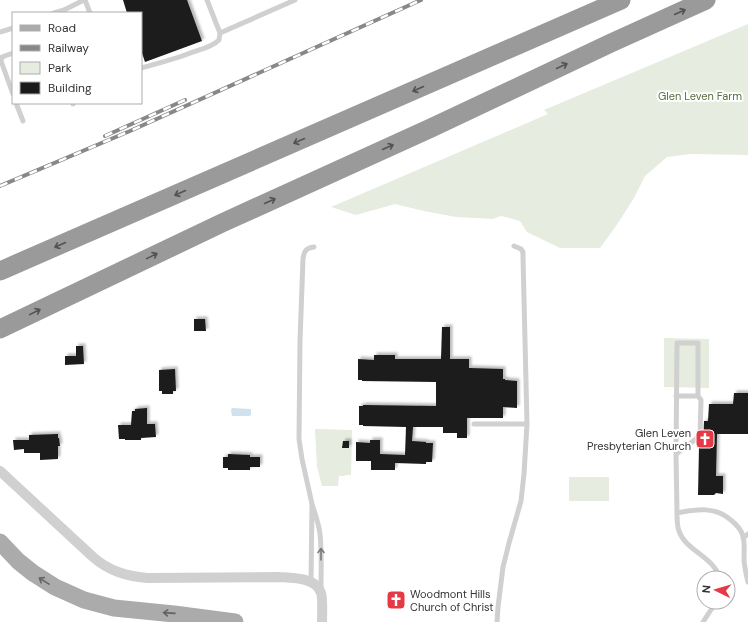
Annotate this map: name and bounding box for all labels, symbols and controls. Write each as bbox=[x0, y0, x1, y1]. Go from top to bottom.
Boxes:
one-way arrow bbox=[674, 7, 686, 15]
legend bbox=[12, 12, 142, 104]
text: Road bbox=[48, 20, 76, 36]
text: Railway bbox=[48, 40, 89, 56]
text: Park bbox=[48, 60, 72, 76]
one-way arrow bbox=[556, 62, 568, 69]
text: Building bbox=[48, 80, 92, 96]
one-way arrow bbox=[412, 86, 424, 93]
park label: Glen Leven Farm bbox=[658, 89, 742, 103]
one-way arrow bbox=[293, 138, 305, 145]
one-way arrow bbox=[382, 143, 394, 150]
one-way arrow bbox=[174, 190, 186, 197]
one-way arrow bbox=[264, 197, 276, 204]
one-way arrow bbox=[55, 242, 67, 249]
one-way arrow bbox=[146, 252, 158, 259]
one-way arrow bbox=[29, 308, 41, 315]
place label: Glen Leven Presbyterian Church bbox=[587, 426, 691, 453]
church icon: Glen Leven Presbyterian Church bbox=[694, 428, 716, 450]
one-way arrow bbox=[317, 548, 325, 561]
north arrow bbox=[696, 570, 736, 610]
one-way arrow bbox=[39, 577, 50, 585]
text: N bbox=[699, 585, 713, 594]
place label: Woodmont Hills Church of Christ bbox=[410, 587, 494, 614]
church icon: Woodmont Hills Church of Christ bbox=[385, 589, 407, 611]
one-way arrow bbox=[163, 610, 176, 617]

